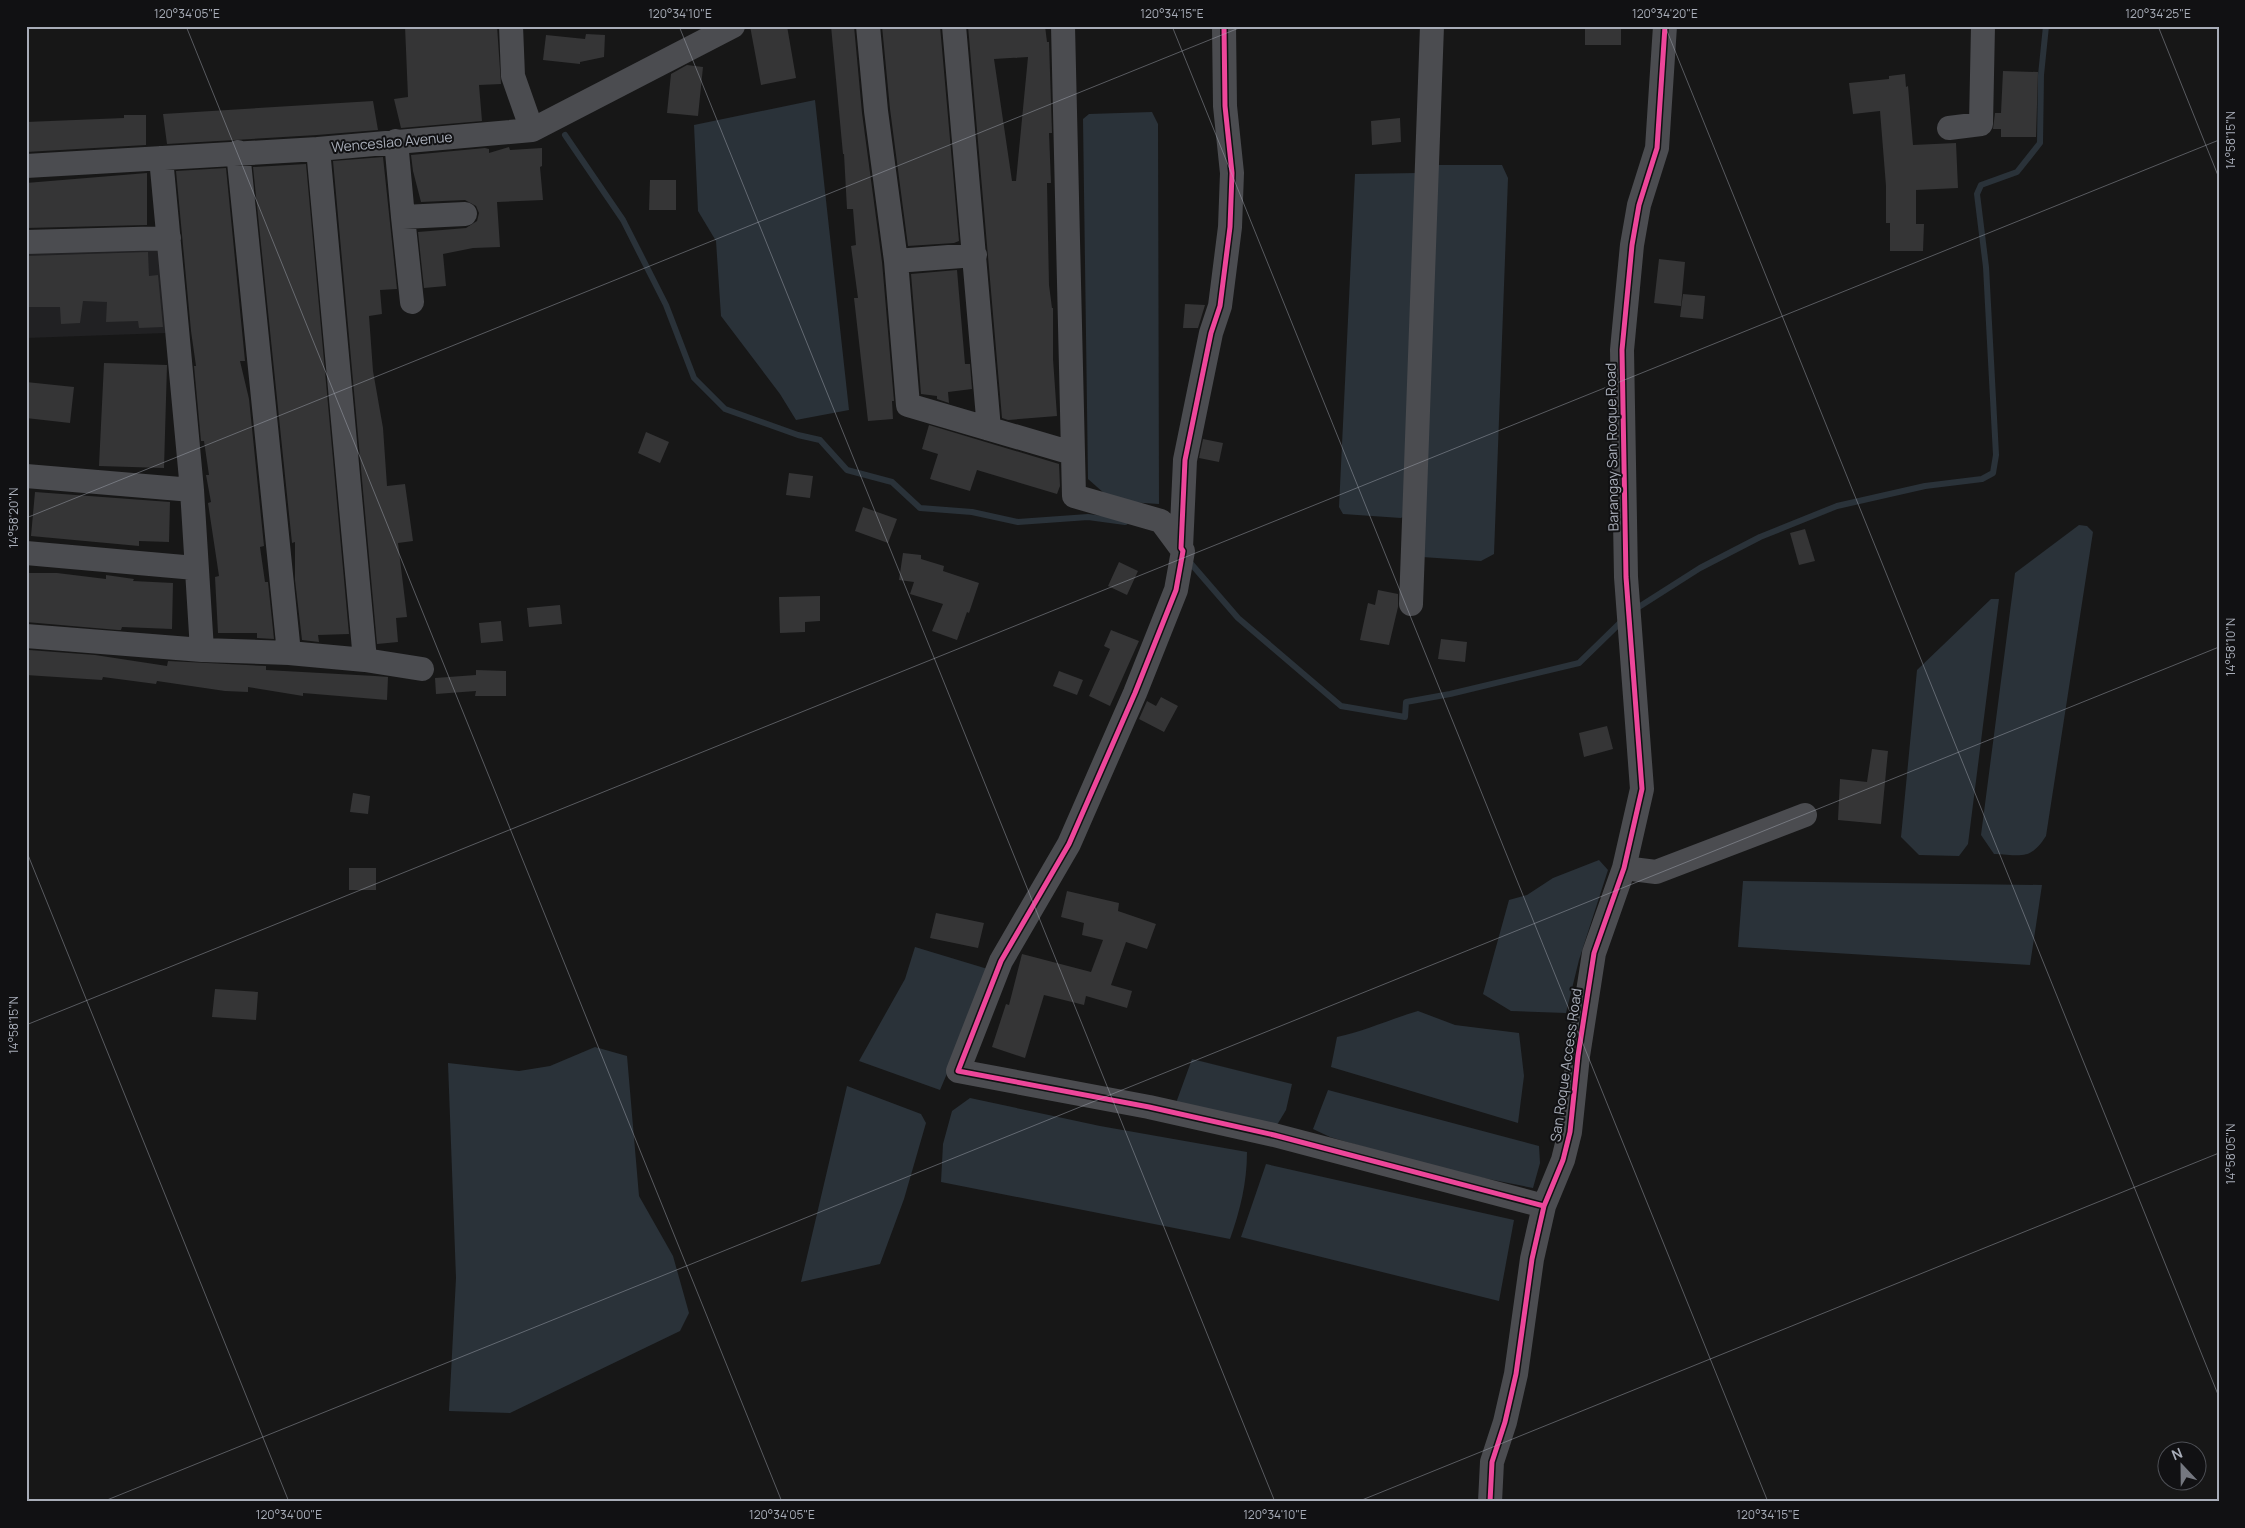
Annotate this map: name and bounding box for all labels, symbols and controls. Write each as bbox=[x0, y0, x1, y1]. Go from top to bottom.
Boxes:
text: 120°34'05"E bbox=[154, 5, 220, 22]
text: 120°34'10"E bbox=[648, 5, 712, 22]
text: 120°34'15"E bbox=[1140, 5, 1204, 22]
text: 120°34'20"E bbox=[1632, 5, 1698, 22]
text: 120°34'25"E bbox=[2125, 5, 2191, 22]
text: 14°58'15"N bbox=[2222, 111, 2239, 169]
street label: Wenceslao Avenue bbox=[331, 127, 453, 156]
street label: Barangay San Roque Road bbox=[1601, 363, 1622, 531]
text: 14°58'20"N bbox=[5, 488, 22, 548]
text: 14°58'10"N bbox=[2222, 618, 2239, 676]
street label: San Roque Access Road bbox=[1545, 987, 1586, 1143]
text: 14°58'15"N bbox=[5, 996, 22, 1054]
text: 14°58'05"N bbox=[2222, 1124, 2239, 1184]
north arrow bbox=[2158, 1440, 2208, 1490]
text: N bbox=[2169, 1443, 2185, 1464]
text: 120°34'00"E bbox=[256, 1506, 322, 1523]
text: 120°34'05"E bbox=[749, 1506, 815, 1523]
text: 120°34'10"E bbox=[1243, 1506, 1307, 1523]
text: 120°34'15"E bbox=[1736, 1506, 1800, 1523]

